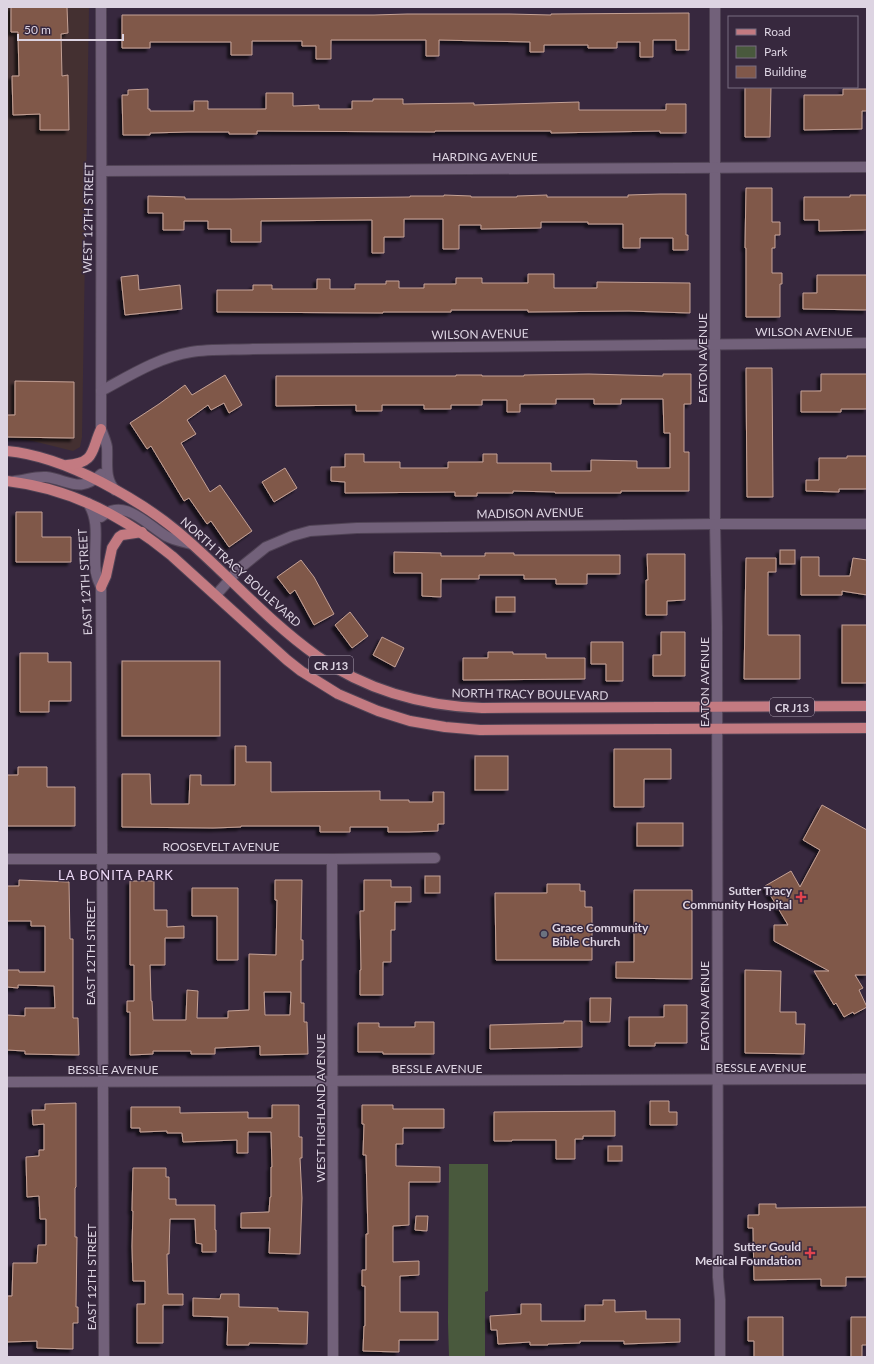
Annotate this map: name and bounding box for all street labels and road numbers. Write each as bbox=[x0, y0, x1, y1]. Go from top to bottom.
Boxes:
street label: HARDING AVENUE bbox=[432, 149, 538, 164]
street label: WEST 12TH STREET bbox=[80, 162, 96, 274]
street label: EATON AVENUE bbox=[695, 313, 710, 403]
street label: WILSON AVENUE bbox=[755, 324, 853, 339]
street label: WILSON AVENUE bbox=[431, 326, 529, 342]
street label: MADISON AVENUE bbox=[476, 505, 584, 521]
street label: NORTH TRACY BOULEVARD bbox=[178, 514, 304, 630]
street label: EAST 12TH STREET bbox=[75, 528, 95, 636]
street label: EATON AVENUE bbox=[697, 637, 712, 727]
road number: CR J13 bbox=[309, 656, 353, 674]
street label: NORTH TRACY BOULEVARD bbox=[451, 685, 609, 703]
road number: CR J13 bbox=[770, 698, 814, 716]
street label: ROOSEVELT AVENUE bbox=[162, 839, 280, 854]
street label: EAST 12TH STREET bbox=[83, 899, 98, 1005]
street label: EATON AVENUE bbox=[697, 961, 712, 1051]
street label: WEST HIGHLAND AVENUE bbox=[313, 1034, 328, 1182]
street label: BESSLE AVENUE bbox=[716, 1060, 807, 1075]
street label: BESSLE AVENUE bbox=[392, 1061, 483, 1076]
street label: BESSLE AVENUE bbox=[68, 1062, 159, 1077]
street label: EAST 12TH STREET bbox=[84, 1224, 99, 1330]

